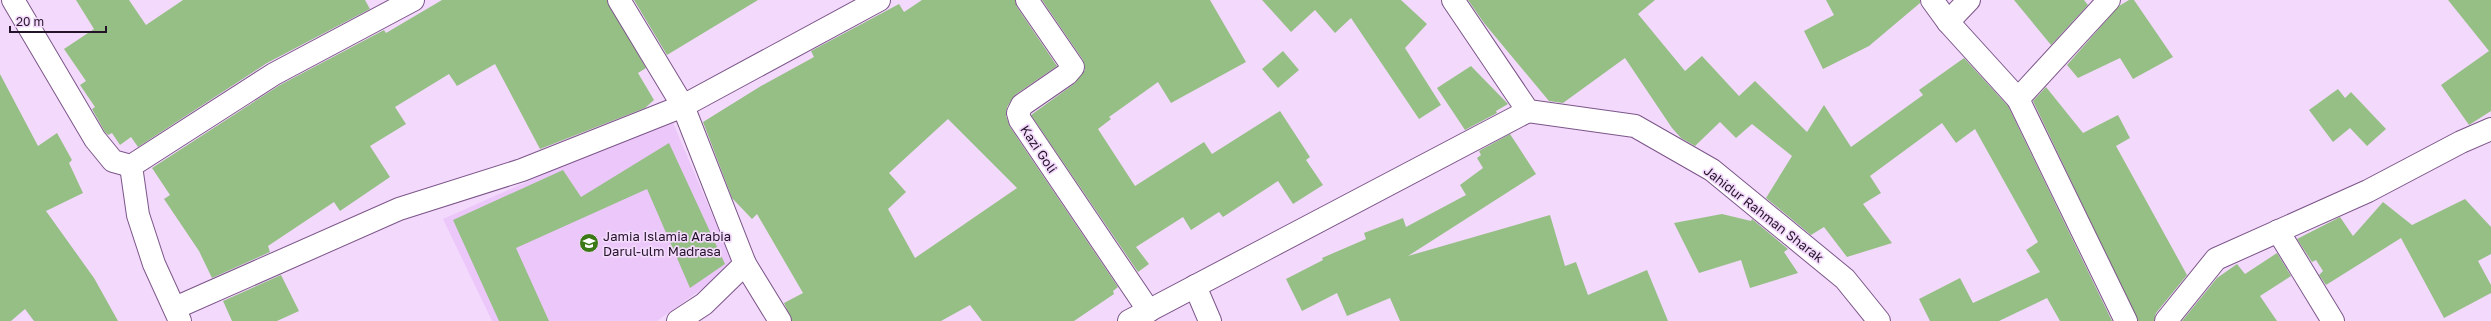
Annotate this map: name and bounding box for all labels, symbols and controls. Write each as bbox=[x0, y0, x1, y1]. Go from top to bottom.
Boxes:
scale bar bbox=[10, 8, 106, 34]
text: 20 m bbox=[16, 14, 44, 29]
street label: Kazi Goli bbox=[1017, 122, 1061, 176]
street label: Jahidur Rahman Sharak bbox=[1701, 162, 1828, 266]
place label: Jamia Islamia Arabia Darul-ulm Madrasa bbox=[603, 228, 731, 259]
school or university icon: Jamia Islamia Arabia Darul-ulm Madrasa bbox=[578, 232, 600, 254]

